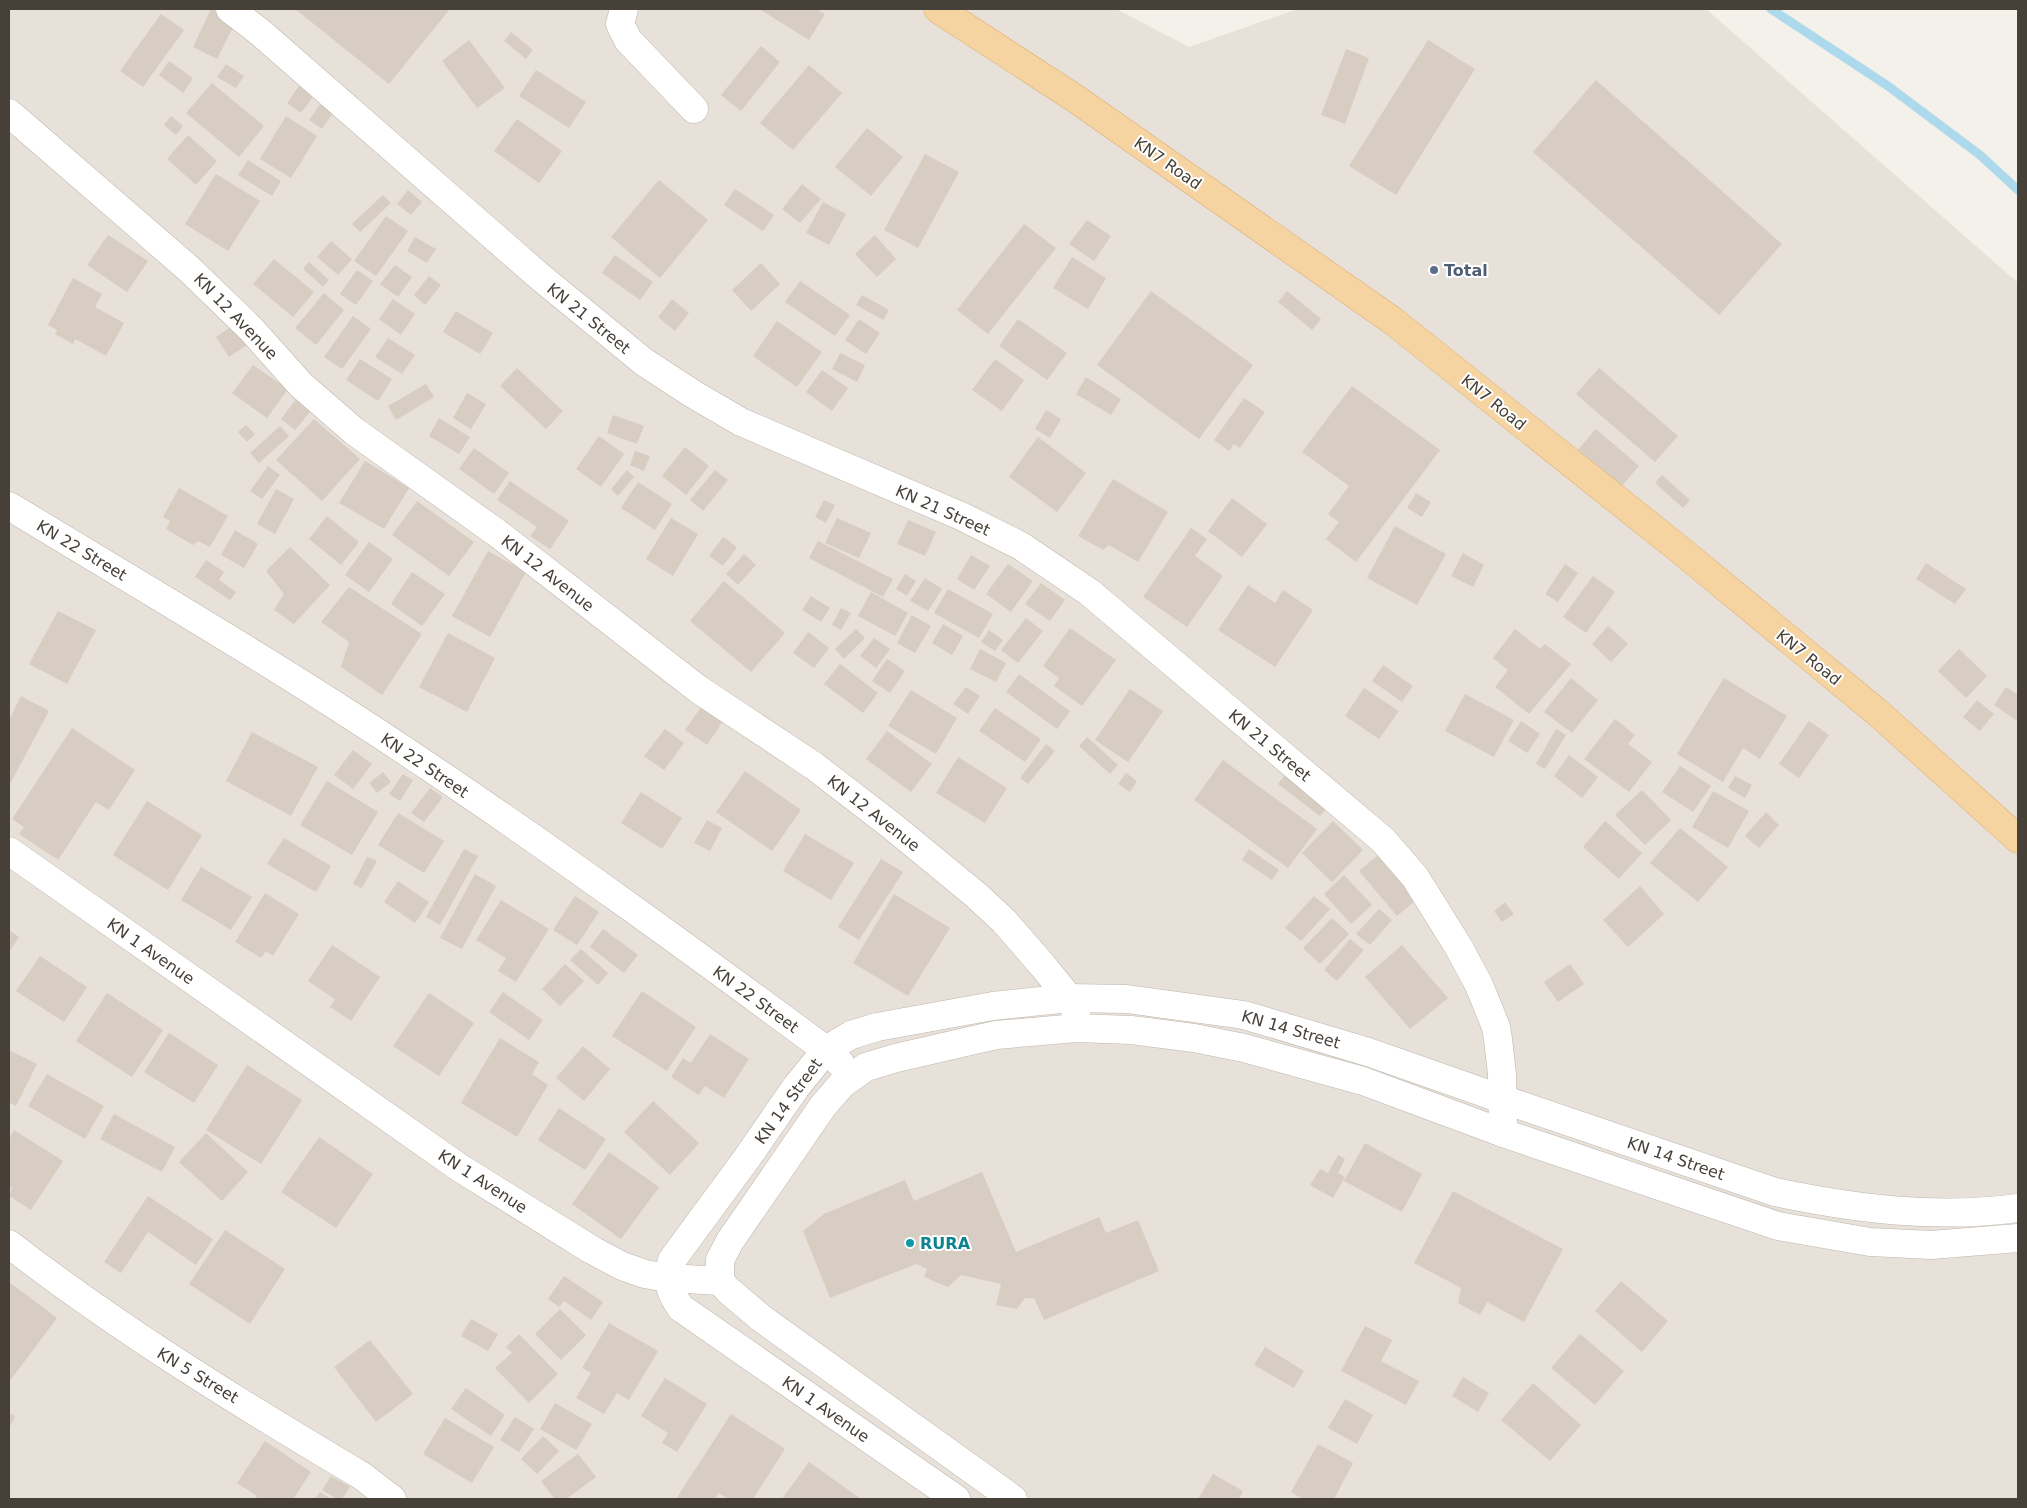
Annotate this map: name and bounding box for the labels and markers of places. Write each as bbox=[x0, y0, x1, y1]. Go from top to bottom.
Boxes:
place label: Total bbox=[1444, 261, 1488, 280]
marker: Total bbox=[1428, 264, 1440, 276]
place label: RURA bbox=[920, 1234, 971, 1253]
marker: RURA bbox=[904, 1237, 916, 1249]

